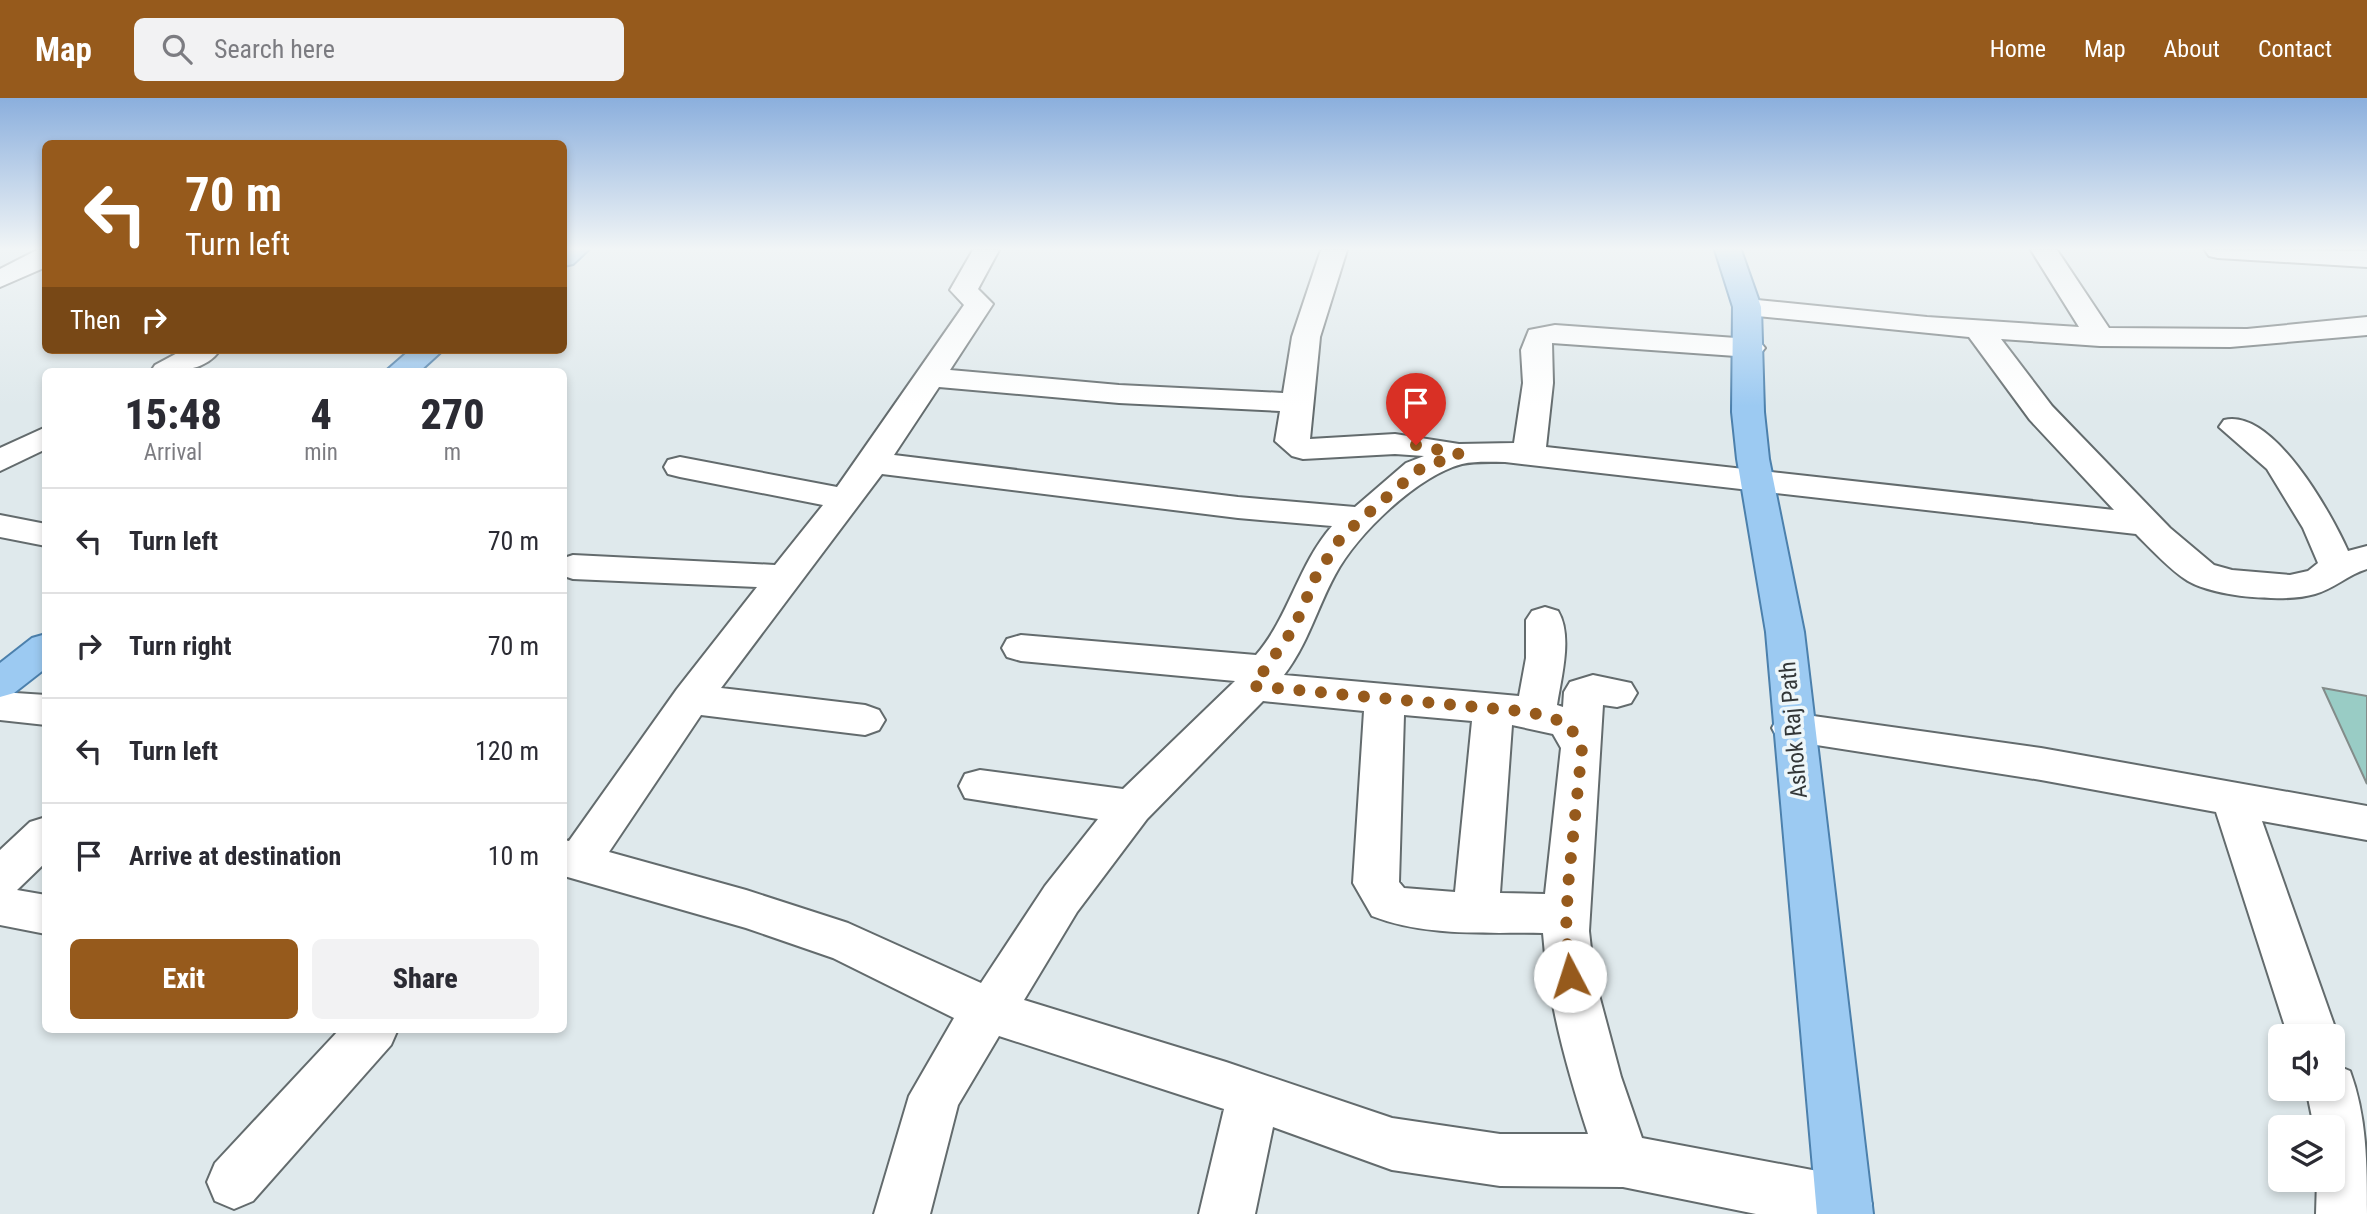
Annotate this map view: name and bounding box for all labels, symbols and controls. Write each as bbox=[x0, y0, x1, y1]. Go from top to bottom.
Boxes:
search box bbox=[134, 18, 624, 81]
text: Map bbox=[35, 30, 92, 69]
icon: search bbox=[158, 30, 196, 68]
text: Search here bbox=[214, 34, 335, 64]
text: Home bbox=[1990, 35, 2046, 63]
text: Map bbox=[2084, 35, 2126, 63]
text: About bbox=[2164, 35, 2220, 63]
text: Contact bbox=[2258, 35, 2332, 63]
text: 70 m bbox=[185, 166, 282, 223]
icon: left bbox=[70, 168, 161, 259]
text: Turn left bbox=[185, 225, 290, 263]
icon: right bbox=[135, 301, 173, 339]
text: Then bbox=[70, 305, 121, 335]
pin bbox=[1386, 373, 1446, 445]
icon: arrive bbox=[1397, 384, 1435, 422]
text: 15:48 bbox=[124, 390, 222, 439]
text: 4 bbox=[310, 390, 332, 439]
text: 270 bbox=[420, 390, 485, 439]
text: Arrival bbox=[144, 439, 202, 466]
text: min bbox=[304, 439, 338, 466]
text: m bbox=[444, 439, 461, 466]
icon: left bbox=[70, 522, 108, 560]
text: Turn left bbox=[129, 526, 218, 556]
text: 70 m bbox=[488, 526, 539, 556]
icon: right bbox=[70, 627, 108, 665]
text: Turn right bbox=[129, 631, 231, 661]
text: 70 m bbox=[488, 631, 539, 661]
street label: Ashok Raj Path bbox=[1774, 660, 1813, 800]
icon: left bbox=[70, 732, 108, 770]
text: Turn left bbox=[129, 736, 218, 766]
text: 120 m bbox=[475, 736, 539, 766]
icon: arrive bbox=[70, 837, 108, 875]
text: Arrive at destination bbox=[129, 841, 341, 871]
text: 10 m bbox=[488, 841, 539, 871]
button: Exit bbox=[70, 939, 298, 1019]
button: Share bbox=[312, 939, 539, 1019]
position arrow bbox=[1533, 939, 1607, 1013]
map controls bbox=[2268, 1024, 2345, 1192]
button: sound bbox=[2268, 1024, 2345, 1101]
button: layers bbox=[2268, 1115, 2345, 1192]

